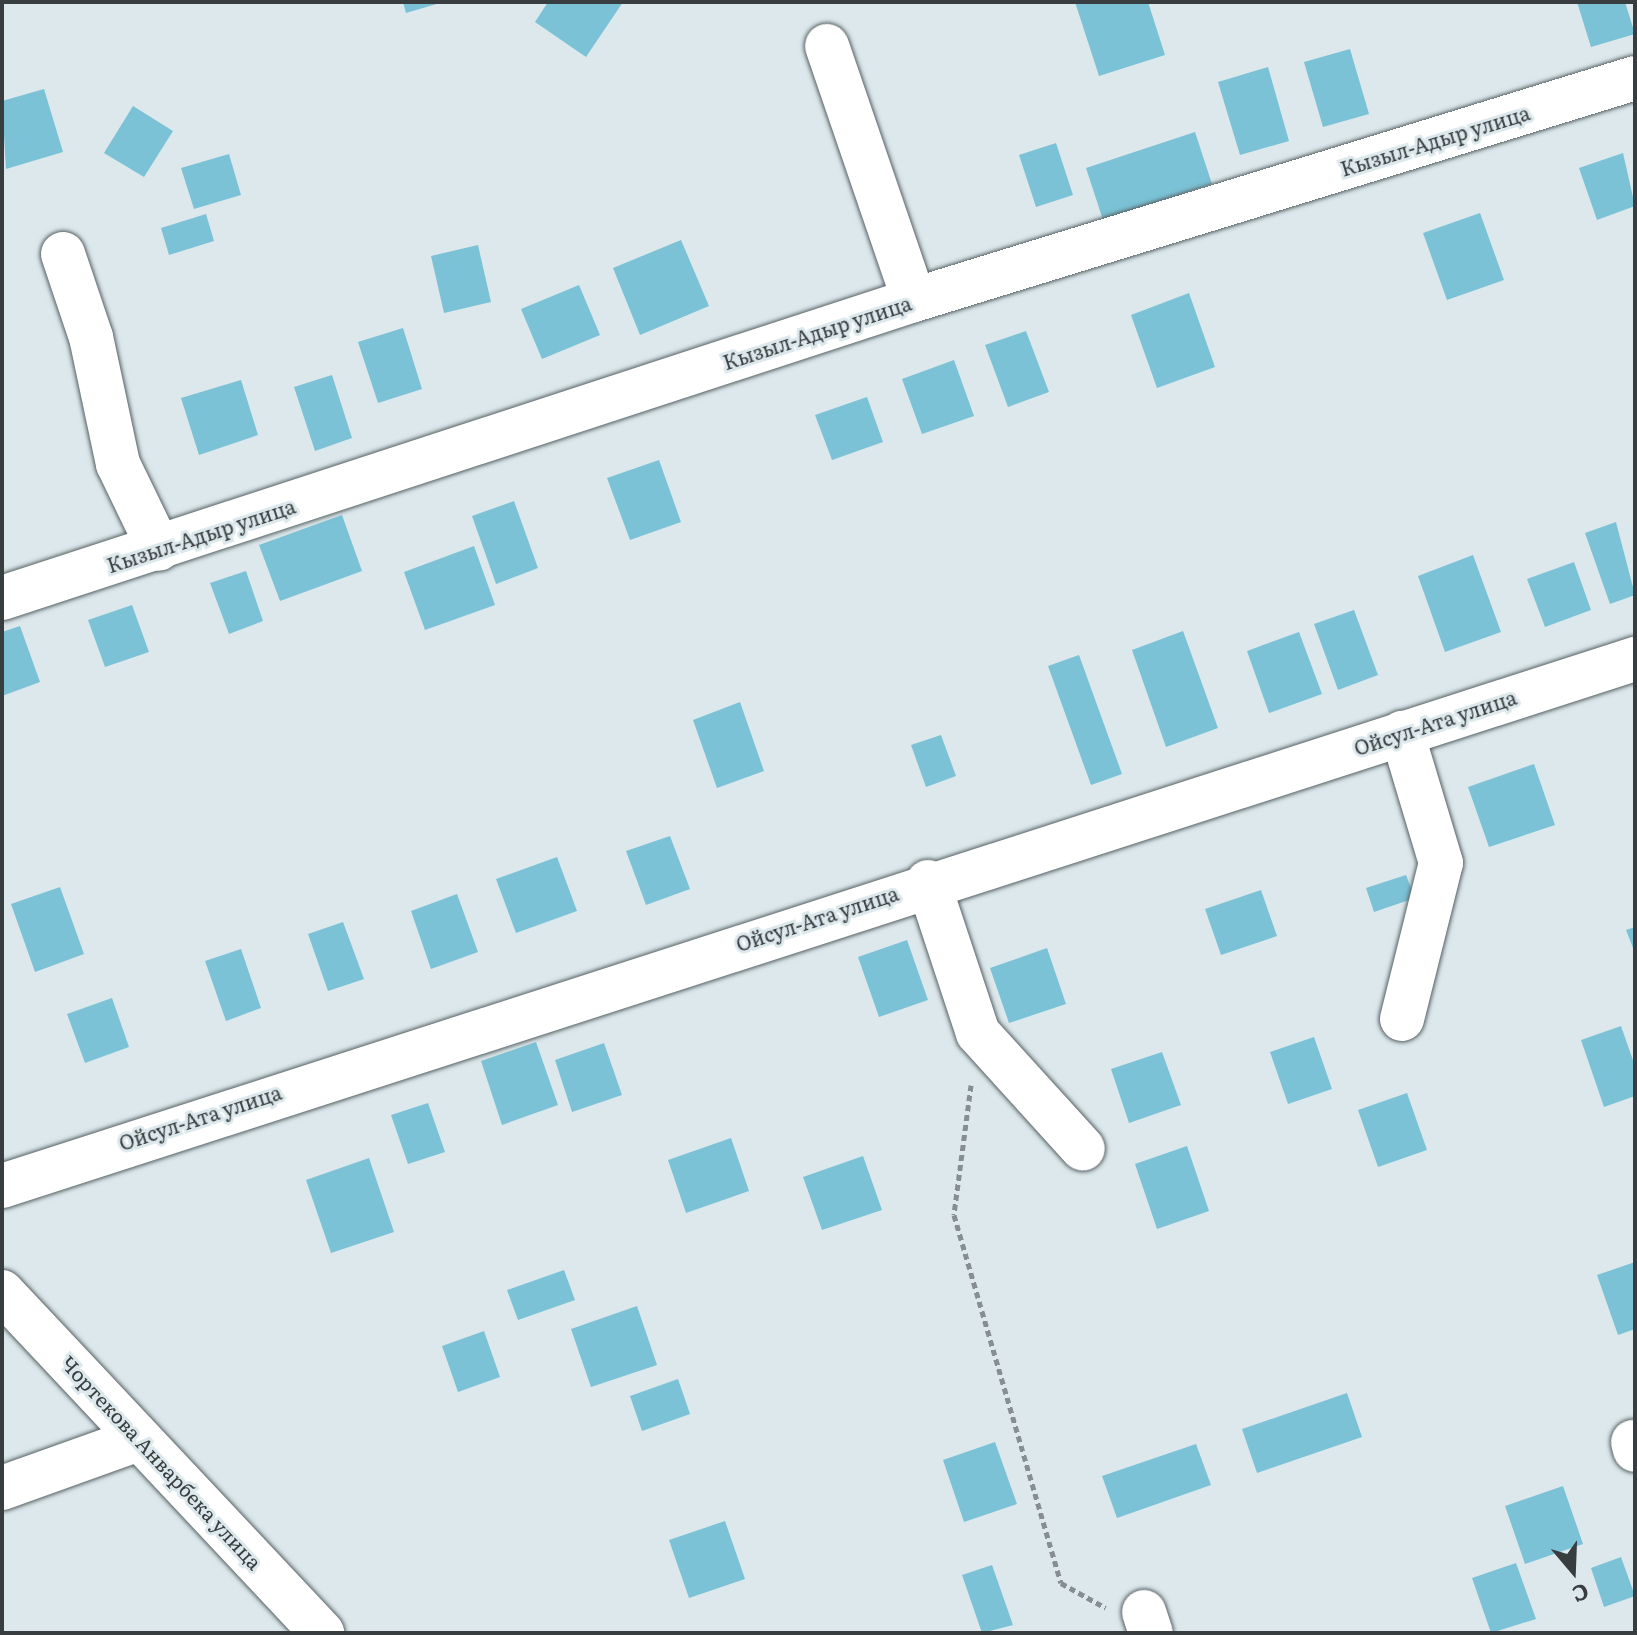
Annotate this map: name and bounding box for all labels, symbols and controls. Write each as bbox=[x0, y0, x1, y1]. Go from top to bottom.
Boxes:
street label: Кызыл-Адыр улица bbox=[1337, 100, 1533, 180]
street label: Кызыл-Адыр улица bbox=[720, 290, 914, 374]
street label: Кызыл-Адыр улица bbox=[104, 493, 298, 577]
street label: Ойсул-Ата улица bbox=[1351, 684, 1519, 760]
street label: Ойсул-Ата улица bbox=[733, 880, 901, 956]
street label: Ойсул-Ата улица bbox=[116, 1079, 284, 1155]
street label: Чортекова Анварбека улица bbox=[57, 1350, 267, 1574]
north arrow bbox=[1533, 1531, 1613, 1611]
text: С bbox=[1568, 1576, 1594, 1612]

